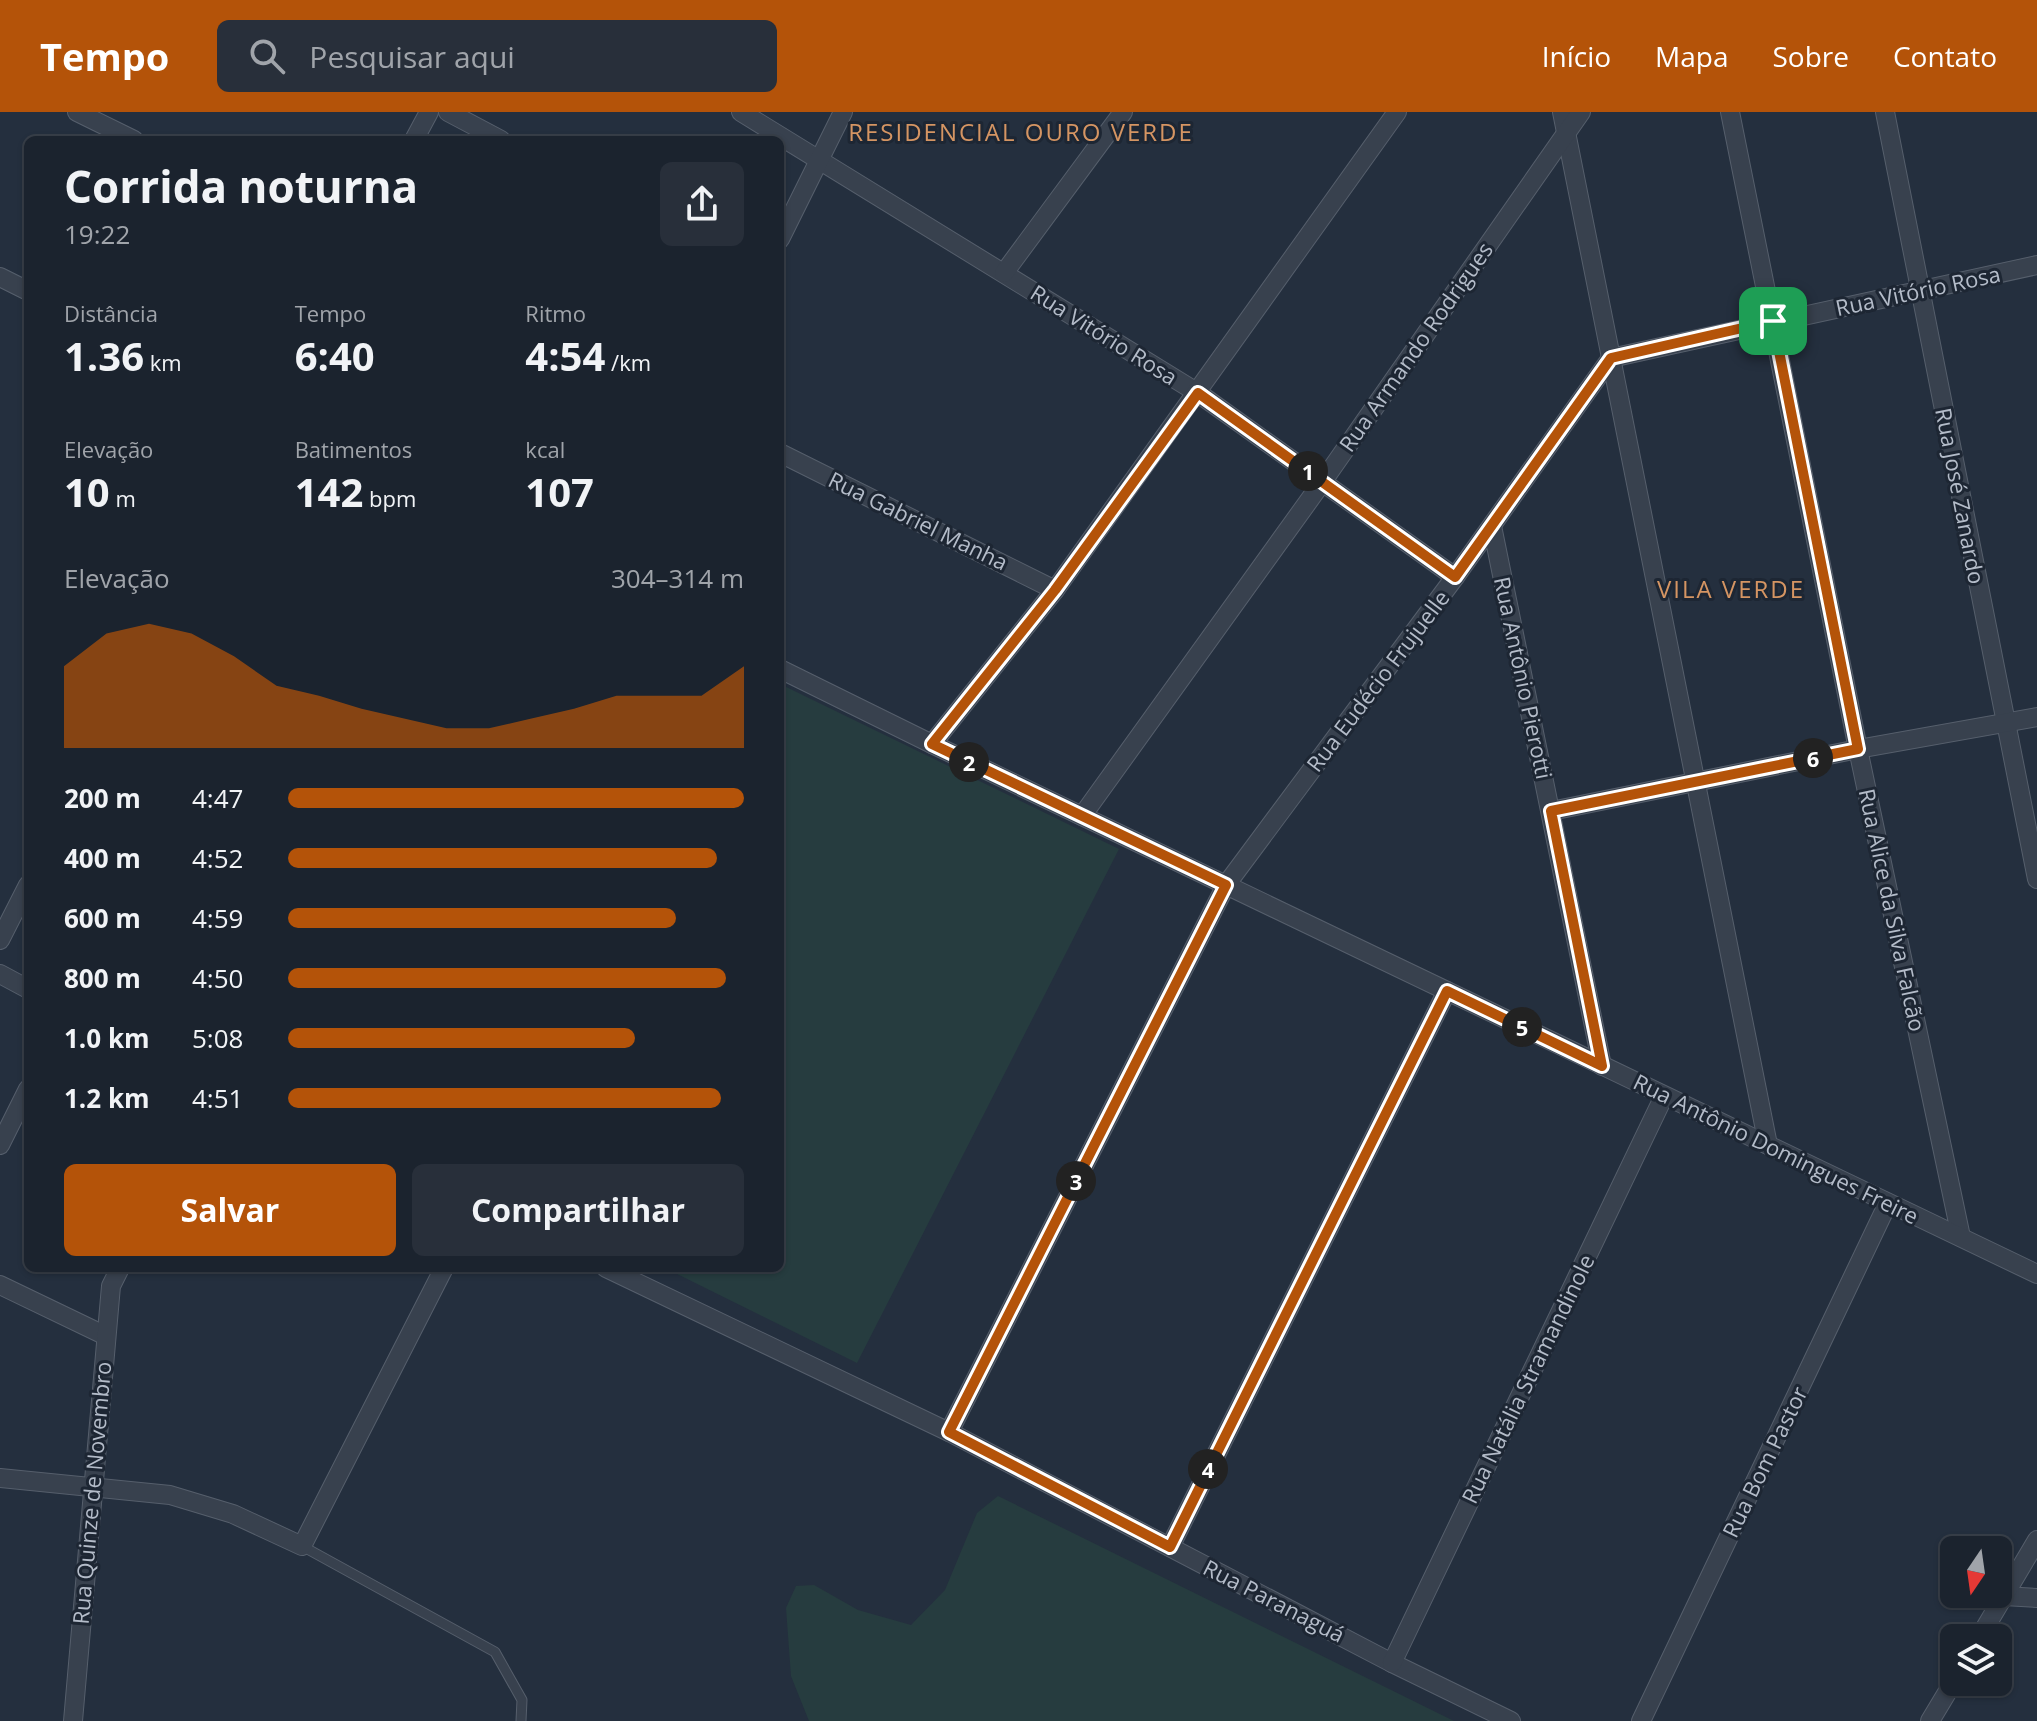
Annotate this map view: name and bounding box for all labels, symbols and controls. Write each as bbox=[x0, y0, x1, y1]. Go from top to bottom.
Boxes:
search box bbox=[217, 20, 777, 92]
text: Tempo bbox=[40, 30, 169, 82]
icon: search bbox=[245, 34, 289, 78]
text: Pesquisar aqui bbox=[309, 36, 515, 77]
text: Início bbox=[1542, 37, 1611, 75]
text: Mapa bbox=[1655, 37, 1728, 75]
text: Sobre bbox=[1772, 37, 1849, 75]
text: Contato bbox=[1893, 37, 1997, 75]
district label: RESIDENCIAL OURO VERDE bbox=[848, 115, 1194, 148]
text: Corrida noturna bbox=[64, 156, 418, 216]
button: share bbox=[660, 162, 744, 246]
text: 19:22 bbox=[64, 216, 130, 252]
street label: Rua Armando Rodrigues bbox=[1331, 236, 1499, 457]
street label: Rua Vitório Rosa bbox=[1833, 258, 2003, 322]
street label: Rua Vitório Rosa bbox=[1025, 277, 1184, 391]
pin bbox=[1739, 287, 1807, 355]
text: Distância bbox=[64, 298, 158, 328]
text: Tempo bbox=[295, 298, 366, 328]
text: Ritmo bbox=[525, 298, 586, 328]
icon: arrive bbox=[1751, 299, 1795, 343]
text: 1.36 bbox=[64, 328, 144, 383]
text: 6:40 bbox=[295, 328, 375, 383]
text: 4:54 bbox=[525, 328, 605, 383]
text: km bbox=[144, 347, 182, 377]
text: /km bbox=[605, 347, 651, 377]
street label: Rua José Zanardo bbox=[1929, 405, 1993, 586]
text: Elevação bbox=[64, 434, 153, 464]
text: Batimentos bbox=[295, 434, 412, 464]
text: kcal bbox=[525, 434, 565, 464]
pin: 1 bbox=[1288, 451, 1328, 491]
text: 1 bbox=[1302, 456, 1314, 486]
text: 10 bbox=[64, 464, 110, 519]
text: 142 bbox=[295, 464, 363, 519]
text: 107 bbox=[525, 464, 594, 519]
street label: Rua Gabriel Manha bbox=[824, 464, 1013, 577]
text: m bbox=[110, 483, 136, 513]
text: bpm bbox=[363, 483, 416, 513]
text: Elevação bbox=[64, 560, 170, 596]
text: 304–314 m bbox=[611, 560, 744, 596]
district label: VILA VERDE bbox=[1657, 572, 1805, 605]
street label: Rua Antônio Pierotti bbox=[1488, 574, 1560, 782]
street label: Rua Eudécio Frujuelle bbox=[1299, 583, 1455, 777]
pin: 6 bbox=[1793, 738, 1833, 778]
pin: 2 bbox=[949, 742, 989, 782]
text: 6 bbox=[1807, 743, 1819, 773]
text: 2 bbox=[963, 747, 975, 777]
text: 200 m bbox=[64, 780, 141, 816]
text: 4:47 bbox=[192, 780, 243, 816]
street label: Rua Alice da Silva Falcão bbox=[1853, 786, 1933, 1034]
text: 400 m bbox=[64, 840, 141, 876]
text: 4:52 bbox=[192, 840, 243, 876]
text: 600 m bbox=[64, 900, 141, 936]
text: 4:59 bbox=[192, 900, 243, 936]
text: 800 m bbox=[64, 960, 141, 996]
text: 4:50 bbox=[192, 960, 243, 996]
pin: 5 bbox=[1502, 1007, 1542, 1047]
text: 5 bbox=[1516, 1012, 1528, 1042]
text: 1.0 km bbox=[64, 1020, 150, 1056]
text: 5:08 bbox=[192, 1020, 243, 1056]
street label: Rua Antônio Domingues Freire bbox=[1629, 1066, 1924, 1230]
text: 1.2 km bbox=[64, 1080, 150, 1116]
text: 4:51 bbox=[192, 1080, 243, 1116]
pin: 3 bbox=[1056, 1161, 1096, 1201]
button: Salvar bbox=[64, 1164, 396, 1256]
button: Compartilhar bbox=[412, 1164, 744, 1256]
text: 3 bbox=[1070, 1166, 1082, 1196]
street label: Rua Natália Stramandinole bbox=[1454, 1249, 1601, 1508]
street label: Rua Quinze de Novembro bbox=[65, 1360, 117, 1626]
street label: Rua Bom Pastor bbox=[1715, 1381, 1814, 1542]
pin: 4 bbox=[1188, 1449, 1228, 1489]
text: 4 bbox=[1202, 1454, 1214, 1484]
north arrow bbox=[1940, 1536, 2012, 1608]
map controls bbox=[1940, 1536, 2012, 1696]
street label: Rua Paranaguá bbox=[1199, 1552, 1350, 1649]
button: layers bbox=[1940, 1624, 2012, 1696]

